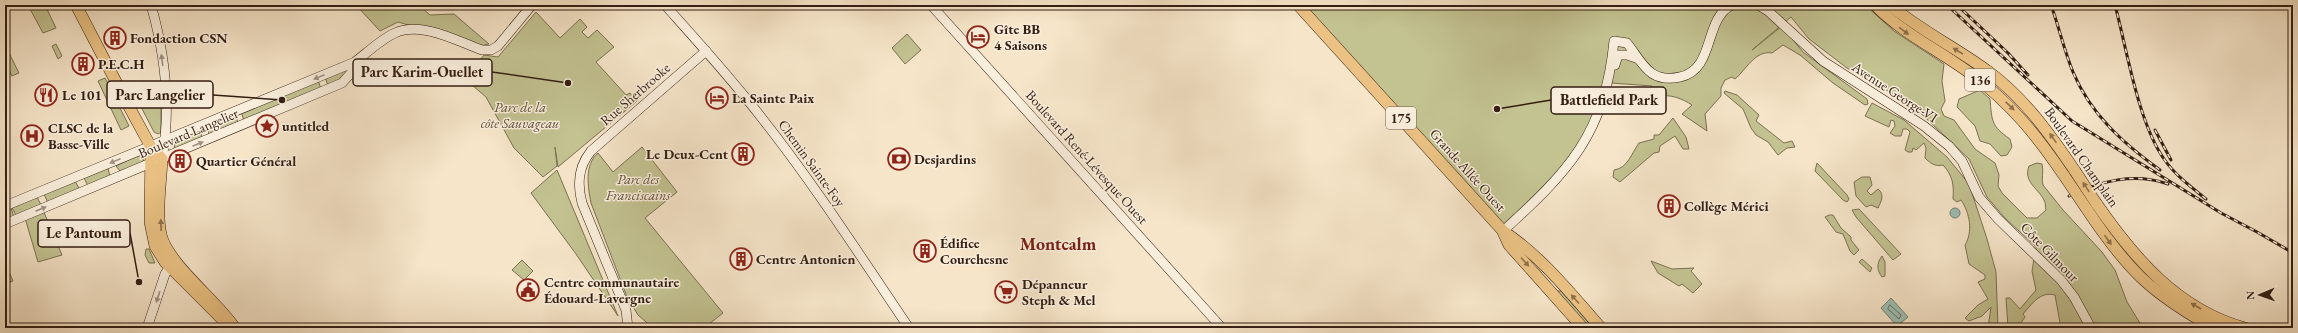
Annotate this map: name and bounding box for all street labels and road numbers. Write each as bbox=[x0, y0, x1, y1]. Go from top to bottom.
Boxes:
street label: Avenue George-VI bbox=[1848, 57, 1941, 127]
street label: Rue Sherbrooke bbox=[596, 58, 674, 129]
road number: 136 bbox=[1965, 69, 1995, 91]
street label: Boulevard René-Lévesque Ouest bbox=[1022, 86, 1152, 228]
street label: Boulevard Langelier bbox=[135, 104, 241, 162]
street label: Boulevard Champlain bbox=[2041, 104, 2124, 211]
road number: 175 bbox=[1386, 107, 1416, 129]
street label: Chemin Sainte-Foy bbox=[774, 116, 850, 211]
street label: Grande Allée Ouest bbox=[1426, 125, 1510, 216]
street label: Côte Gilmour bbox=[2017, 218, 2083, 286]

